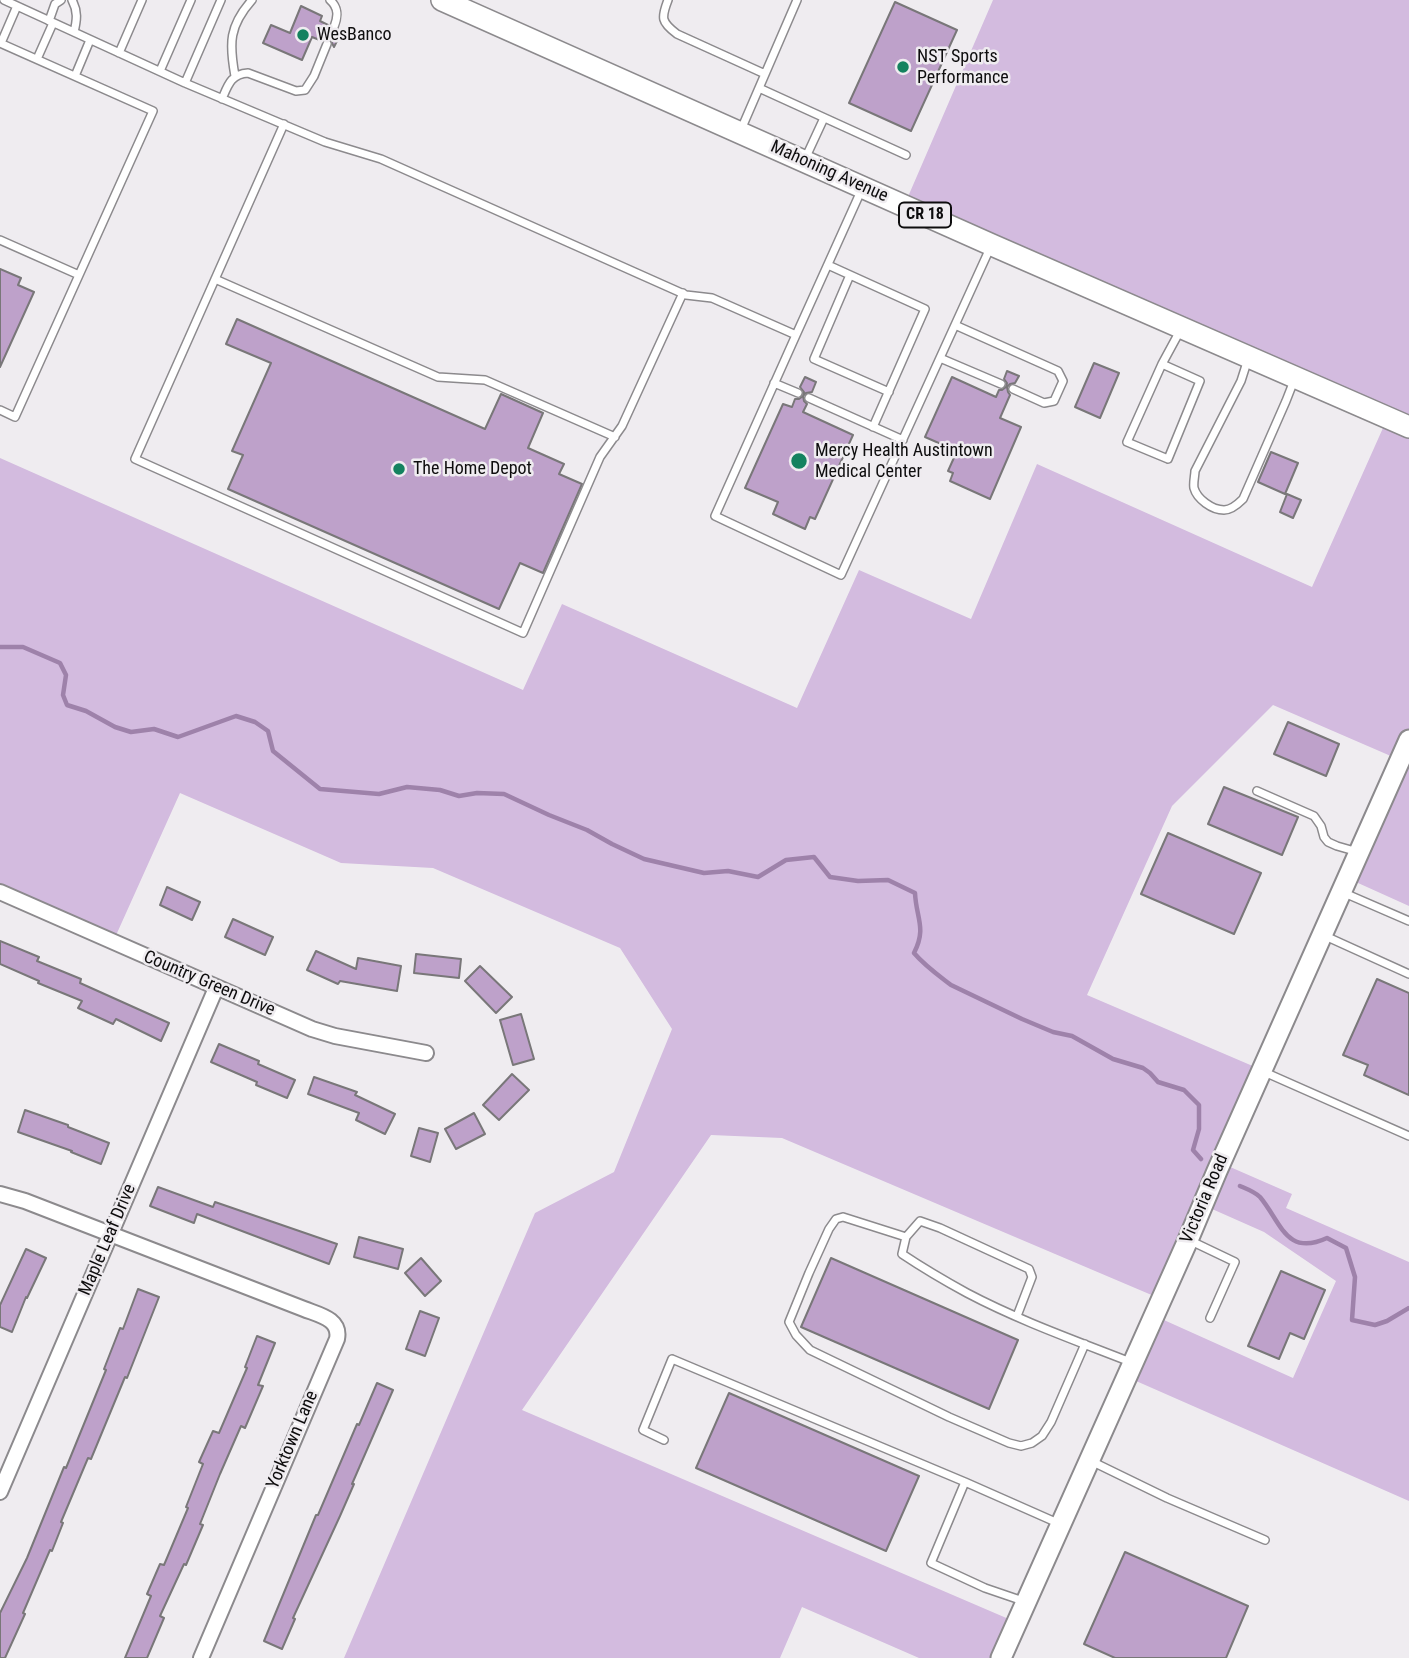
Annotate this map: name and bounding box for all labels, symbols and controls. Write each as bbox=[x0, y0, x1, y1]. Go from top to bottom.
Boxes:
place label: WesBanco bbox=[317, 24, 392, 46]
marker: WesBanco bbox=[295, 27, 311, 43]
place label: NST Sports Performance bbox=[917, 46, 1009, 88]
marker: NST Sports Performance bbox=[895, 59, 911, 75]
street label: Mahoning Avenue bbox=[767, 136, 891, 208]
road number: CR 18 bbox=[899, 202, 951, 228]
place label: Mercy Health Austintown Medical Center bbox=[815, 440, 993, 482]
marker: Mercy Health Austintown Medical Center bbox=[789, 451, 809, 471]
place label: The Home Depot bbox=[413, 458, 532, 480]
marker: The Home Depot bbox=[391, 461, 407, 477]
street label: Country Green Drive bbox=[140, 947, 278, 1021]
street label: Victoria Road bbox=[1176, 1151, 1234, 1247]
street label: Maple Leaf Drive bbox=[75, 1181, 141, 1299]
street label: Yorktown Lane bbox=[263, 1388, 323, 1492]

